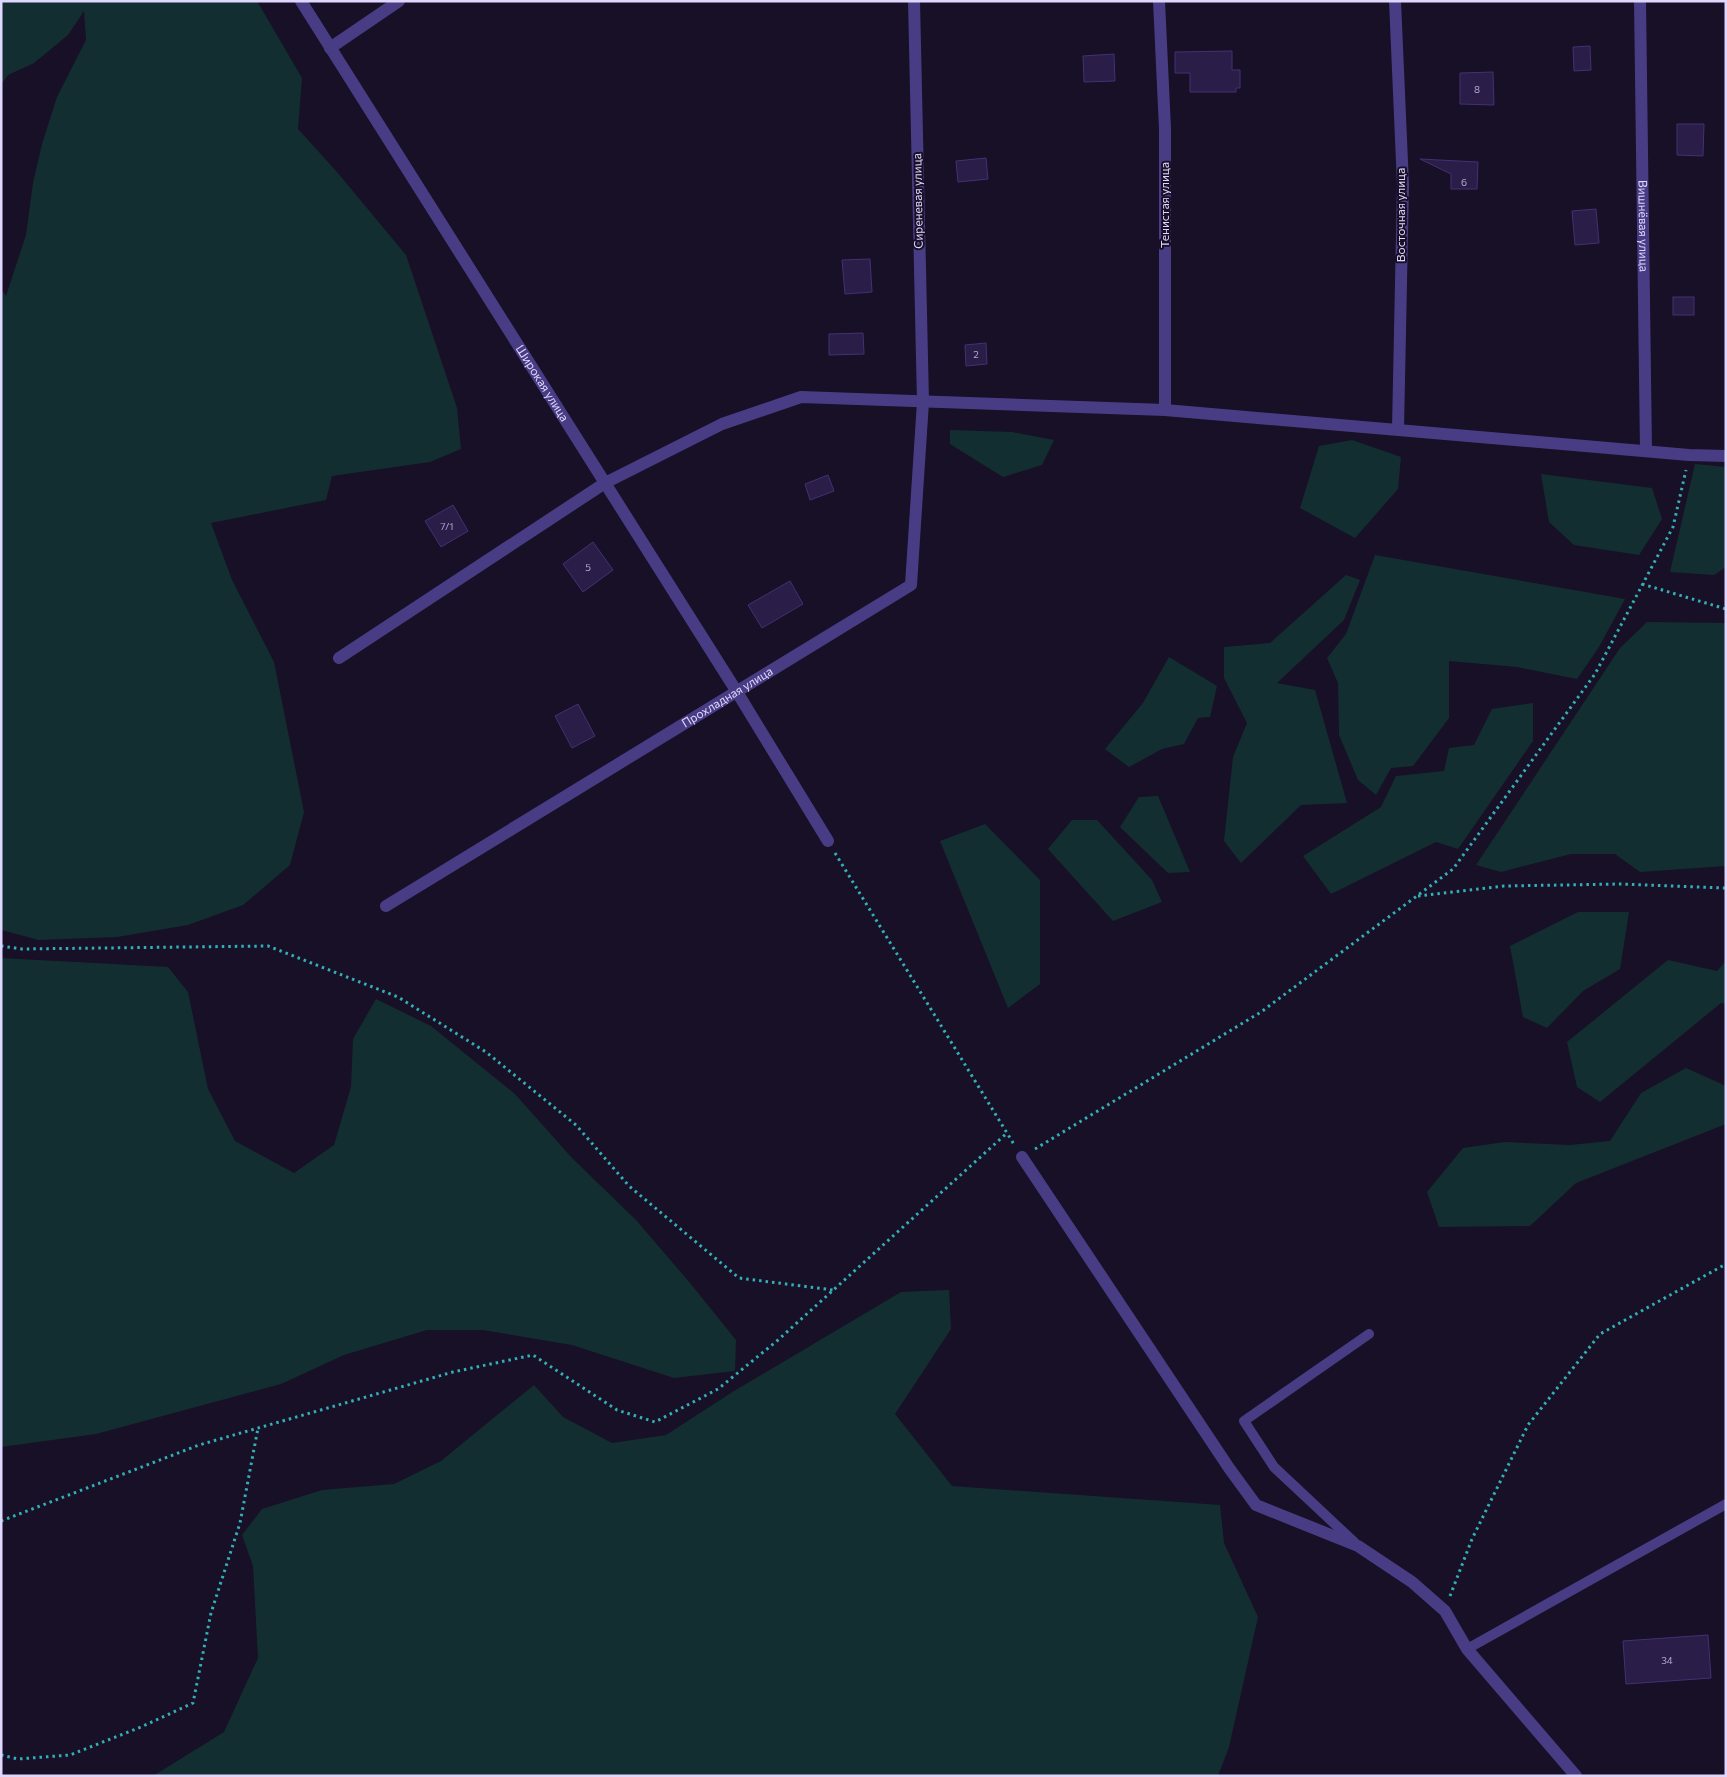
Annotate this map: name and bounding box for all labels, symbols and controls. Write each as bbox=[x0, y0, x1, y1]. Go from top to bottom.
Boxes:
house number: 8 bbox=[1474, 83, 1480, 95]
street label: Сиреневая улица bbox=[909, 153, 925, 249]
street label: Тенистая улица bbox=[1157, 162, 1171, 248]
street label: Восточная улица bbox=[1393, 168, 1407, 262]
house number: 6 bbox=[1461, 176, 1467, 188]
street label: Вишнёвая улица bbox=[1636, 180, 1652, 272]
street label: Широкая улица bbox=[514, 342, 572, 424]
house number: 2 bbox=[973, 348, 979, 360]
house number: 7/1 bbox=[440, 520, 454, 532]
house number: 5 bbox=[585, 561, 591, 573]
street label: Прохладная улица bbox=[679, 663, 775, 730]
house number: 34 bbox=[1661, 1654, 1673, 1666]

